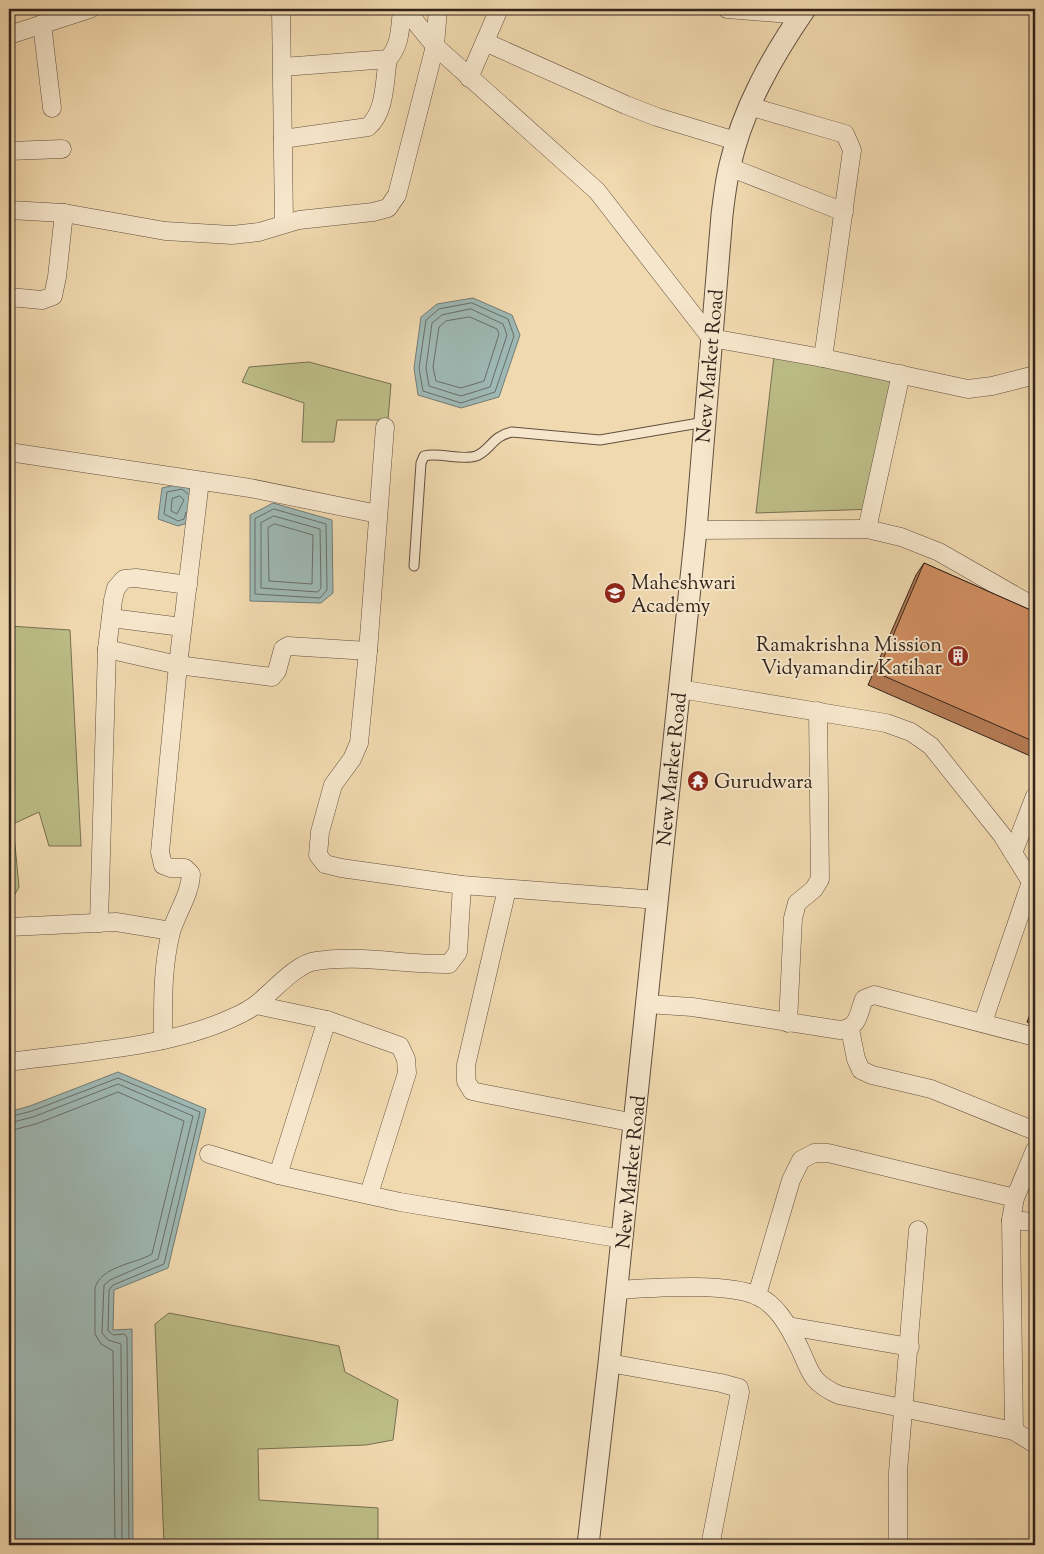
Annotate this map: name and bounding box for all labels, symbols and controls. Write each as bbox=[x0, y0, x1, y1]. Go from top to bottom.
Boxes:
street label: New Market Road bbox=[690, 288, 733, 444]
place label: Maheshwari Academy bbox=[631, 570, 736, 622]
school or university icon: Maheshwari Academy bbox=[603, 581, 627, 605]
place label: Ramakrishna Mission Vidyamandir Katihar bbox=[756, 632, 942, 684]
building icon: Ramakrishna Mission Vidyamandir Katihar bbox=[946, 644, 970, 668]
street label: New Market Road bbox=[651, 691, 696, 848]
temple icon: Gurudwara bbox=[686, 769, 710, 793]
place label: Gurudwara bbox=[714, 769, 813, 798]
street label: New Market Road bbox=[610, 1094, 655, 1251]

